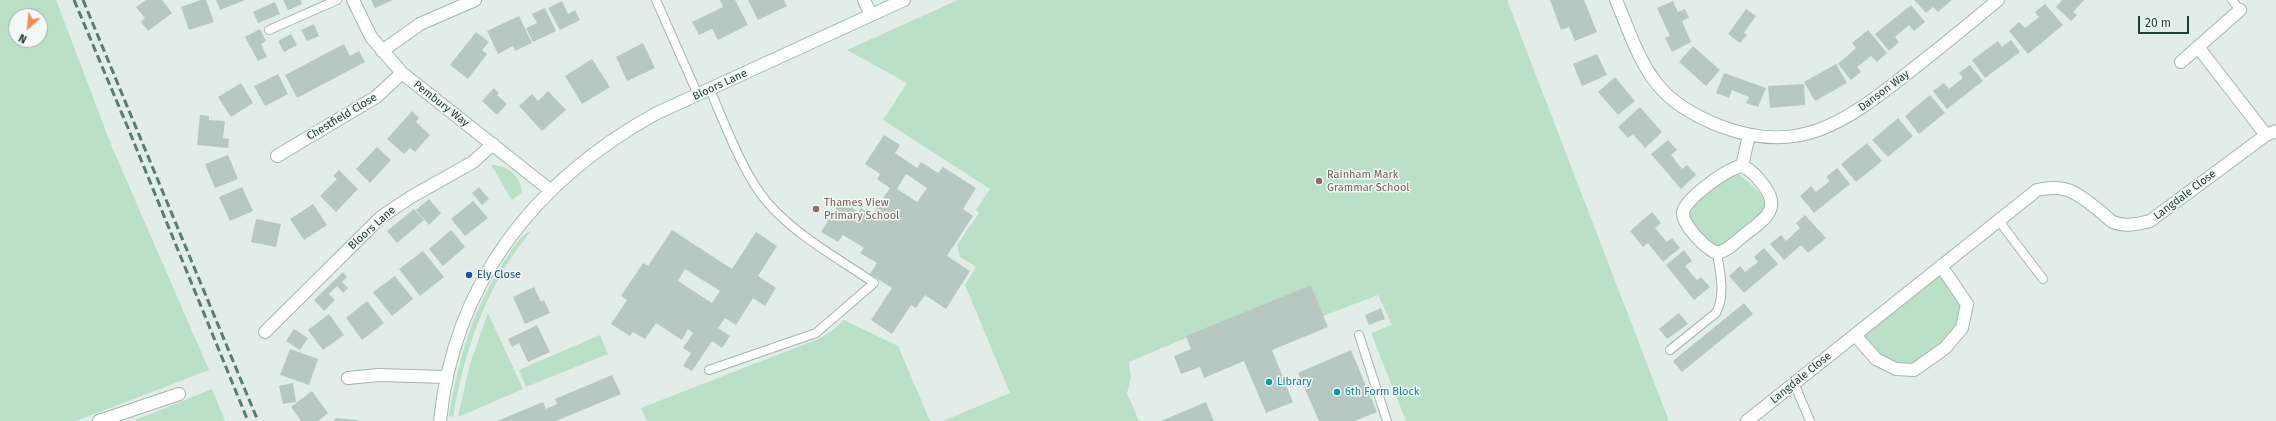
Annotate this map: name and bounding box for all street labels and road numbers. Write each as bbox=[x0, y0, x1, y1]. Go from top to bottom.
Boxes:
street label: Bloors Lane bbox=[691, 67, 749, 103]
street label: Danson Way bbox=[1856, 68, 1912, 114]
street label: Pembury Way bbox=[411, 78, 471, 130]
street label: Chestfield Close bbox=[305, 91, 379, 143]
street label: Langdale Close bbox=[2151, 167, 2219, 223]
street label: Bloors Lane bbox=[346, 203, 398, 253]
street label: Langdale Close bbox=[1768, 349, 1834, 407]

